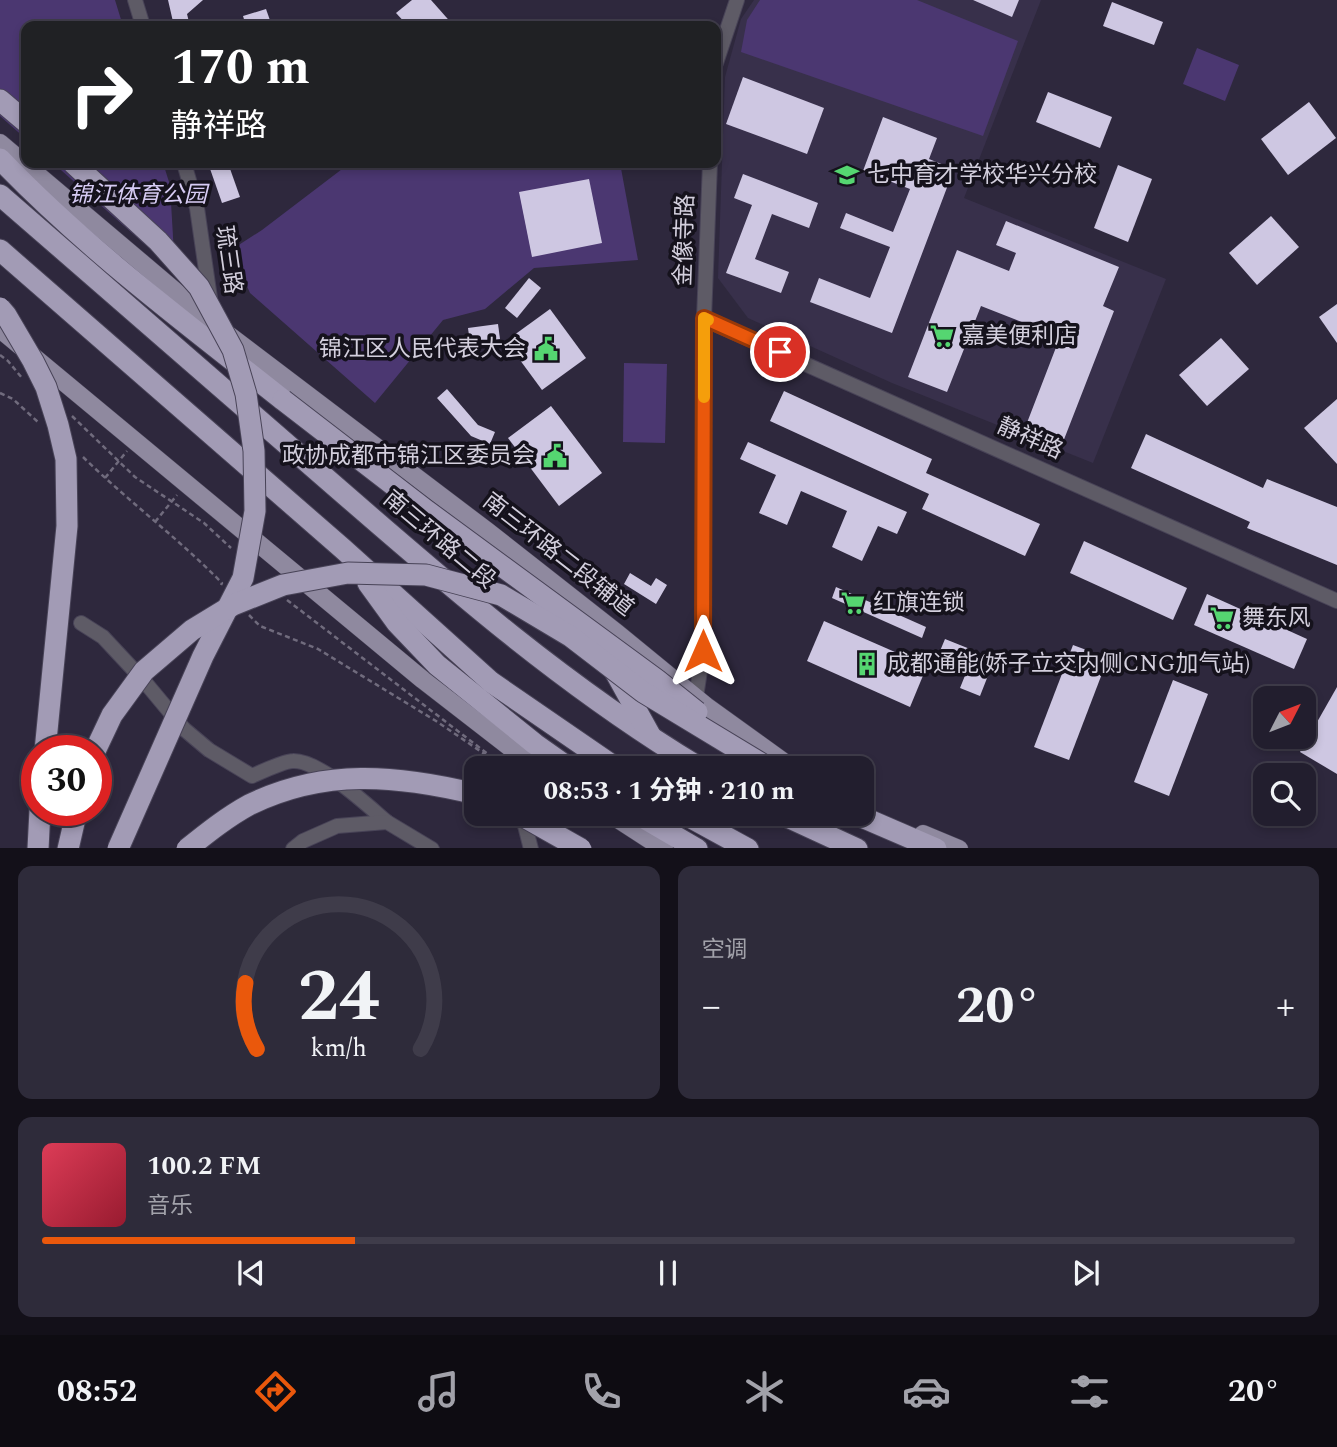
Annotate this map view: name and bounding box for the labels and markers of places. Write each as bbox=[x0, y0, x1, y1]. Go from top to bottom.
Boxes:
place label: 七中育才学校华兴分校 bbox=[867, 158, 1097, 193]
school or university icon: 七中育才学校华兴分校 bbox=[833, 161, 861, 189]
place label: 嘉美便利店 bbox=[962, 319, 1077, 354]
pin bbox=[750, 322, 810, 382]
supermarket icon: 嘉美便利店 bbox=[928, 322, 956, 350]
place label: 锦江区人民代表大会 bbox=[319, 332, 526, 367]
public building icon: 锦江区人民代表大会 bbox=[532, 335, 560, 363]
place label: 政协成都市锦江区委员会 bbox=[282, 439, 535, 474]
public building icon: 政协成都市锦江区委员会 bbox=[541, 442, 569, 470]
place label: 红旗连锁 bbox=[873, 586, 965, 621]
supermarket icon: 红旗连锁 bbox=[839, 589, 867, 617]
place label: 舞东风 bbox=[1242, 601, 1311, 636]
supermarket icon: 舞东风 bbox=[1208, 604, 1236, 632]
place label: 成都通能(娇子立交内侧CNG加气站) bbox=[887, 647, 1250, 682]
building icon: 成都通能(娇子立交内侧CNG加气站) bbox=[853, 650, 881, 678]

